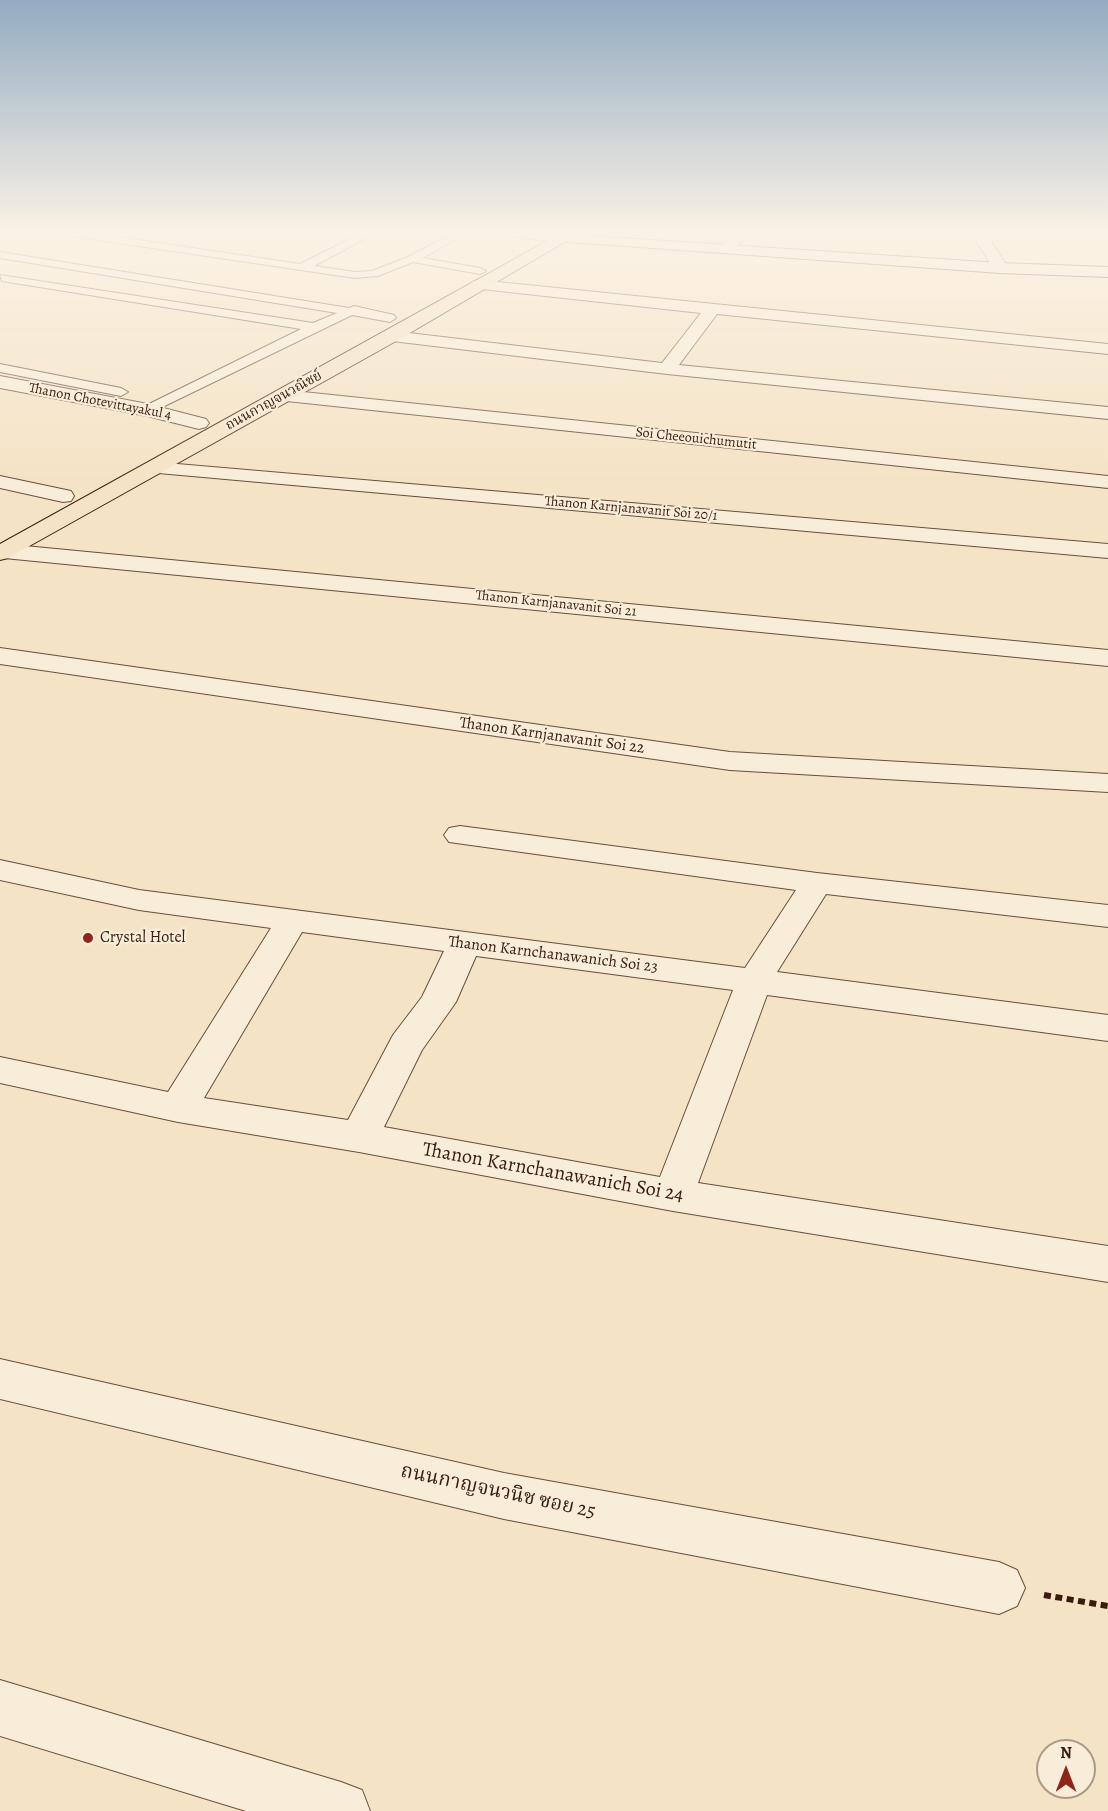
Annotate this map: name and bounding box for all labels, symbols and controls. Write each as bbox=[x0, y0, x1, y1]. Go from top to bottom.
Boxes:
street label: ถนนกาญจนวณิชย์ bbox=[223, 367, 325, 435]
street label: Thanon Chotevittayakul 4 bbox=[27, 380, 173, 424]
street label: Soi Cheeouichumutit bbox=[635, 424, 757, 454]
street label: Thanon Karnjanavanit Soi 20/1 bbox=[544, 493, 718, 525]
street label: Thanon Karnjanavanit Soi 21 bbox=[475, 587, 637, 621]
street label: Thanon Karnjanavanit Soi 22 bbox=[458, 714, 646, 758]
place label: Crystal Hotel bbox=[100, 928, 186, 948]
marker: Crystal Hotel bbox=[81, 931, 95, 945]
street label: Thanon Karnchanawanich Soi 23 bbox=[447, 933, 659, 977]
street label: Thanon Karnchanawanich Soi 24 bbox=[421, 1138, 685, 1208]
street label: ถนนกาญจนวนิช ซอย 25 bbox=[398, 1460, 598, 1524]
north arrow bbox=[1036, 1739, 1096, 1799]
text: N bbox=[1060, 1742, 1072, 1764]

